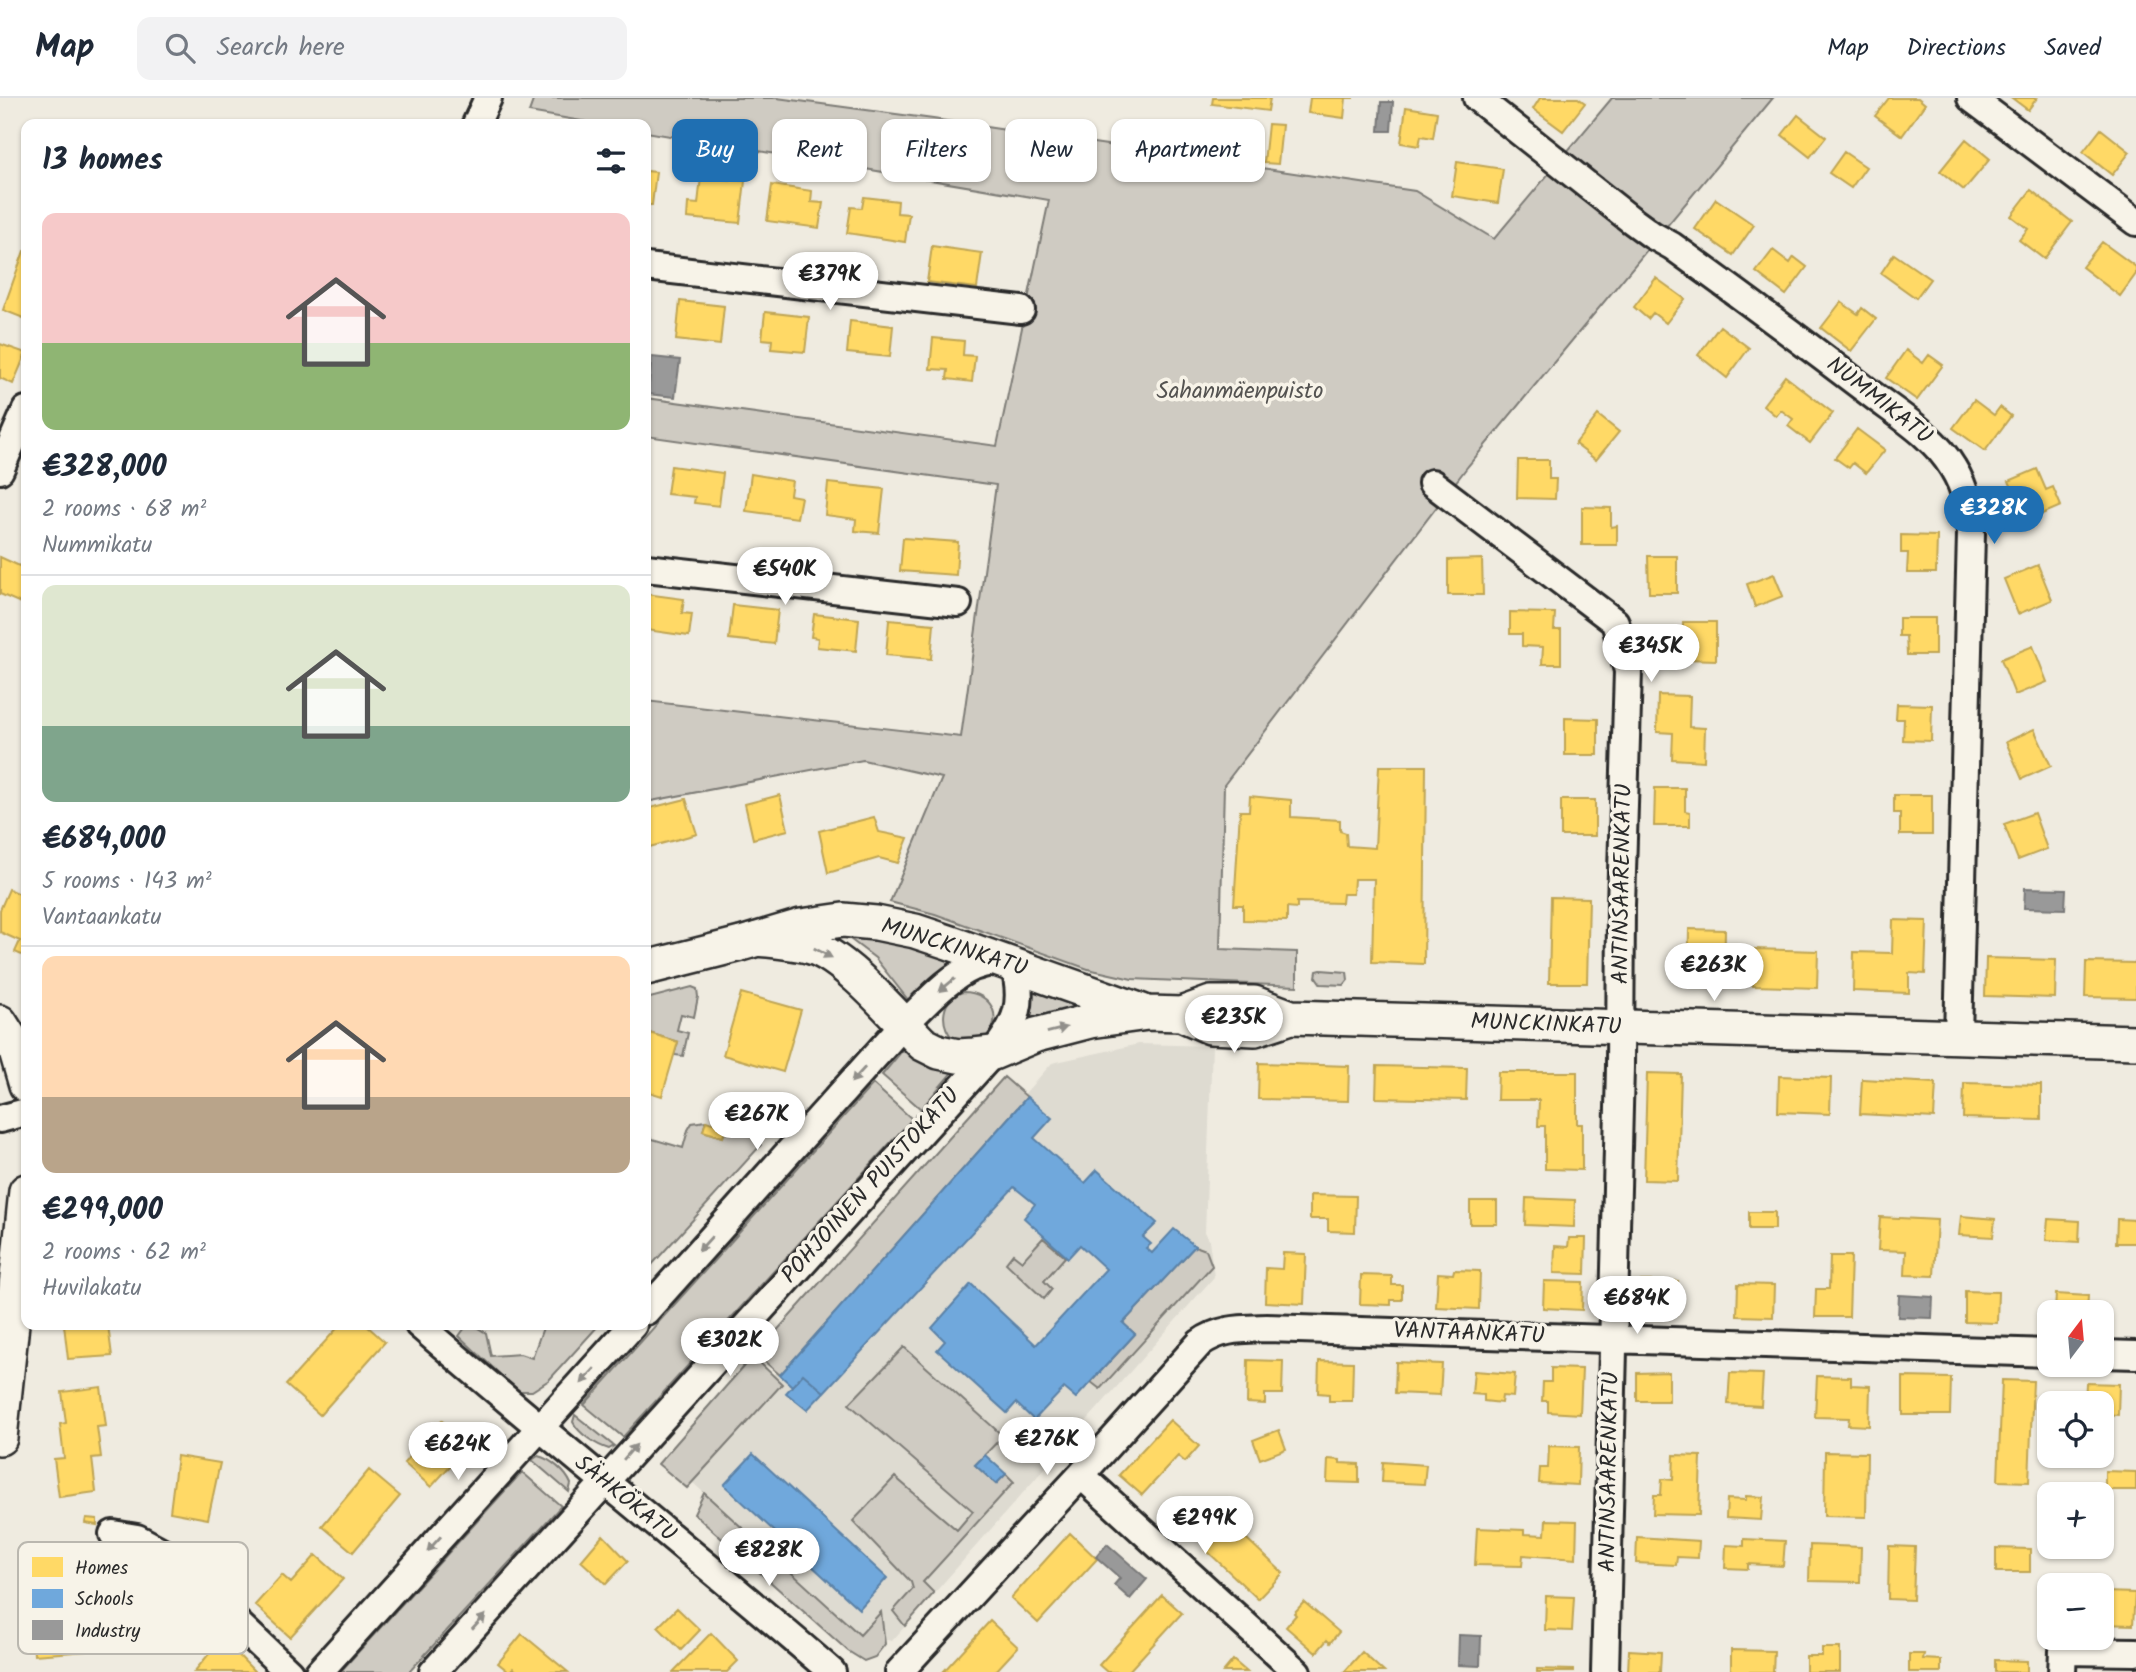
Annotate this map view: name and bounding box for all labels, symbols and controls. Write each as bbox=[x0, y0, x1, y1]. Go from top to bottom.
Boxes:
search box bbox=[137, 17, 627, 80]
text: Map bbox=[35, 22, 95, 75]
text: Search here bbox=[217, 27, 345, 69]
icon: search bbox=[161, 29, 199, 67]
text: Map bbox=[1827, 29, 1869, 68]
text: Directions bbox=[1907, 29, 2006, 68]
text: Saved bbox=[2044, 29, 2101, 68]
chip: Buy bbox=[672, 119, 758, 182]
chip: Rent bbox=[772, 119, 867, 182]
chip: Filters bbox=[881, 119, 991, 182]
chip: New bbox=[1005, 119, 1097, 182]
chip: Apartment bbox=[1111, 119, 1265, 182]
text: 13 homes bbox=[42, 137, 163, 185]
icon: filters bbox=[592, 142, 630, 180]
pin: €379K bbox=[781, 252, 879, 312]
text: €379K bbox=[798, 257, 862, 293]
icon: home bbox=[273, 259, 399, 385]
street label: NUMMIKATU bbox=[1818, 348, 1940, 454]
park label: Sahanmäenpuisto bbox=[1157, 374, 1323, 410]
text: €328,000 bbox=[42, 444, 167, 492]
pin: €328K bbox=[1945, 486, 2043, 546]
text: €328K bbox=[1960, 491, 2028, 527]
text: 2 rooms · 68 m² bbox=[42, 492, 206, 528]
text: Nummikatu bbox=[42, 528, 152, 564]
pin: €540K bbox=[736, 547, 834, 607]
text: €540K bbox=[753, 552, 817, 588]
pin: €345K bbox=[1602, 624, 1700, 684]
text: €345K bbox=[1618, 629, 1684, 665]
icon: home bbox=[273, 631, 399, 757]
street label: ANTINSAARENKATU bbox=[1603, 783, 1643, 985]
text: €684,000 bbox=[42, 816, 165, 864]
text: 5 rooms · 143 m² bbox=[42, 864, 212, 900]
text: Vantaankatu bbox=[42, 900, 162, 936]
street label: MUNCKINKATU bbox=[876, 909, 1032, 987]
pin: €263K bbox=[1665, 944, 1763, 1003]
one-way arrow bbox=[813, 947, 833, 958]
text: €263K bbox=[1681, 948, 1747, 984]
one-way arrow bbox=[939, 977, 957, 992]
pin: €235K bbox=[1185, 996, 1283, 1055]
text: €235K bbox=[1201, 1000, 1267, 1036]
icon: home bbox=[273, 1002, 399, 1128]
street label: MUNCKINKATU bbox=[1470, 1004, 1622, 1046]
one-way arrow bbox=[1047, 1024, 1068, 1034]
one-way arrow bbox=[850, 1067, 866, 1084]
street label: POHJOINEN PUISTOKATU bbox=[773, 1080, 969, 1292]
pin: €267K bbox=[708, 1093, 806, 1152]
text: €267K bbox=[724, 1097, 790, 1133]
text: €299,000 bbox=[42, 1187, 163, 1235]
text: 2 rooms · 62 m² bbox=[42, 1235, 206, 1271]
one-way arrow bbox=[698, 1236, 714, 1253]
text: Huvilakatu bbox=[42, 1271, 142, 1307]
pin: €684K bbox=[1588, 1276, 1686, 1336]
text: €684K bbox=[1604, 1281, 1671, 1317]
north arrow bbox=[2037, 1300, 2114, 1377]
map controls bbox=[2037, 1300, 2114, 1650]
street label: VANTAANKATU bbox=[1393, 1313, 1545, 1355]
pin: €302K bbox=[681, 1318, 779, 1378]
text: €302K bbox=[697, 1323, 763, 1359]
one-way arrow bbox=[580, 1367, 596, 1384]
street label: ANTINSAARENKATU bbox=[1590, 1371, 1630, 1573]
button: locate bbox=[2037, 1391, 2114, 1468]
pin: €276K bbox=[998, 1418, 1096, 1477]
pin: €624K bbox=[409, 1422, 507, 1482]
text: €276K bbox=[1014, 1422, 1080, 1458]
text: €624K bbox=[425, 1427, 491, 1463]
one-way arrow bbox=[622, 1444, 638, 1461]
street label: SÄHKÖKATU bbox=[566, 1446, 684, 1552]
button: + bbox=[2037, 1482, 2114, 1559]
pin: €299K bbox=[1156, 1496, 1254, 1556]
text: €299K bbox=[1172, 1501, 1238, 1537]
pin: €828K bbox=[720, 1528, 818, 1588]
text: €828K bbox=[735, 1533, 803, 1569]
one-way arrow bbox=[427, 1535, 443, 1552]
legend bbox=[18, 1542, 248, 1654]
text: Homes bbox=[75, 1554, 128, 1584]
button: − bbox=[2037, 1573, 2114, 1650]
text: Schools bbox=[75, 1585, 134, 1615]
one-way arrow bbox=[470, 1613, 486, 1630]
text: Industry bbox=[75, 1617, 141, 1647]

